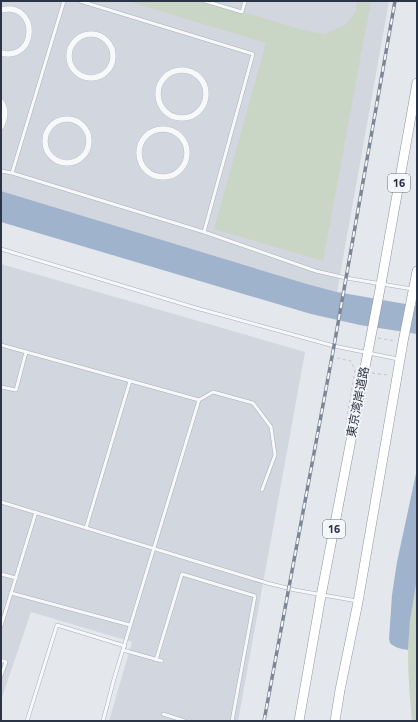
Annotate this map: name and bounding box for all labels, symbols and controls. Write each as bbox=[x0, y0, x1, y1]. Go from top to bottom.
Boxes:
road number: 16 bbox=[388, 174, 410, 192]
street label: 東京湾岸道路 bbox=[341, 365, 374, 439]
road number: 16 bbox=[323, 520, 345, 538]

